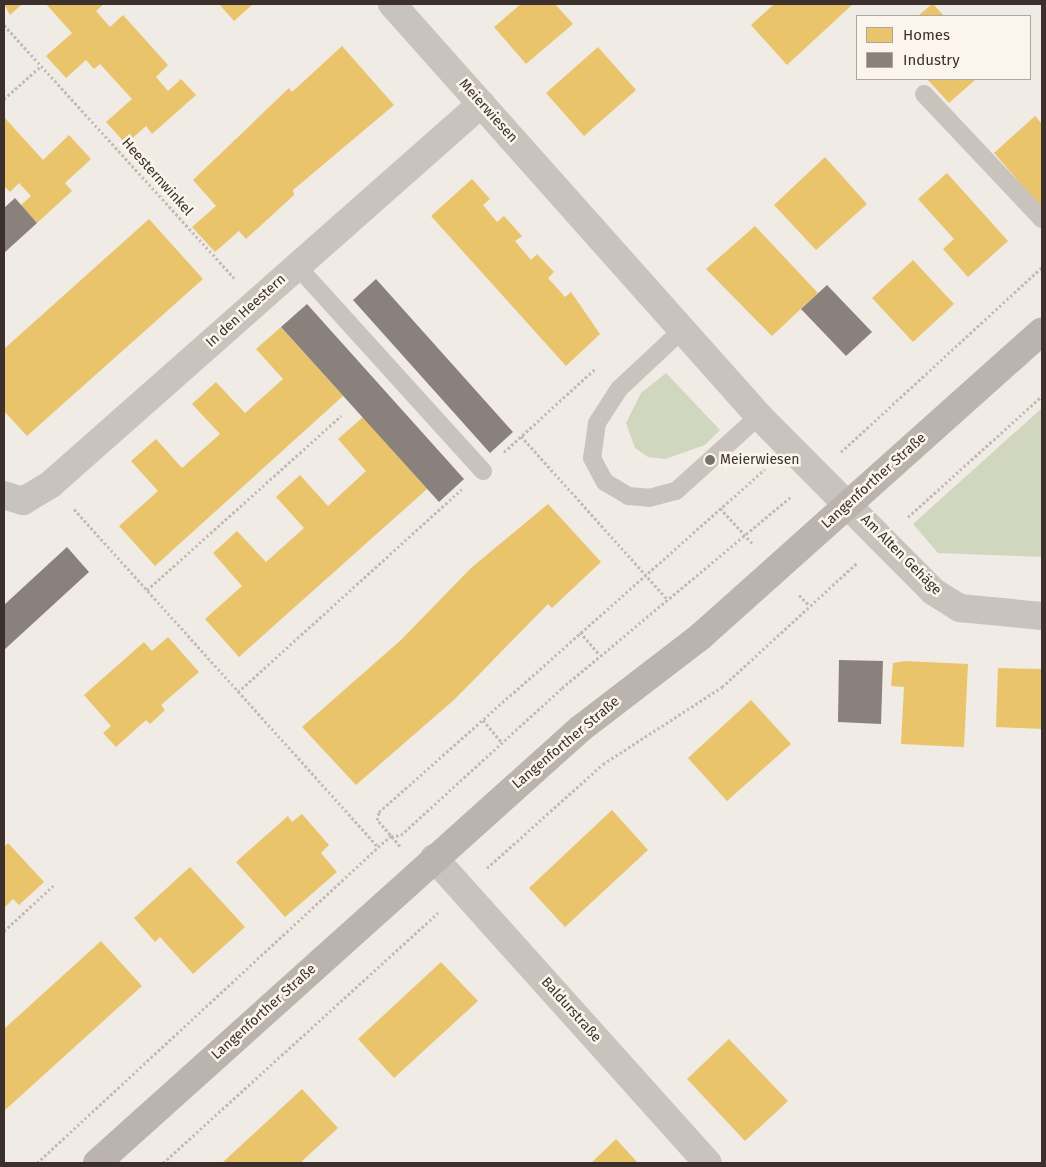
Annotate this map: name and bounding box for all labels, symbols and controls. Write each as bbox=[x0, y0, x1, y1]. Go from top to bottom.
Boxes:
legend bbox=[856, 15, 1031, 80]
text: Homes bbox=[903, 26, 950, 44]
text: Industry bbox=[903, 51, 960, 69]
street label: Meierwiesen bbox=[455, 76, 521, 146]
street label: Heesternwinkel bbox=[118, 135, 196, 219]
street label: In den Heestern bbox=[203, 271, 289, 351]
street label: Langenforther Straße bbox=[818, 430, 930, 532]
place label: Meierwiesen bbox=[720, 452, 799, 468]
marker: Meierwiesen bbox=[704, 454, 716, 466]
street label: Am Alten Gehäge bbox=[857, 511, 945, 599]
street label: Langenforther Straße bbox=[509, 693, 623, 793]
street label: Langenforther Straße bbox=[208, 961, 320, 1063]
street label: Baldurstraße bbox=[537, 974, 605, 1046]

